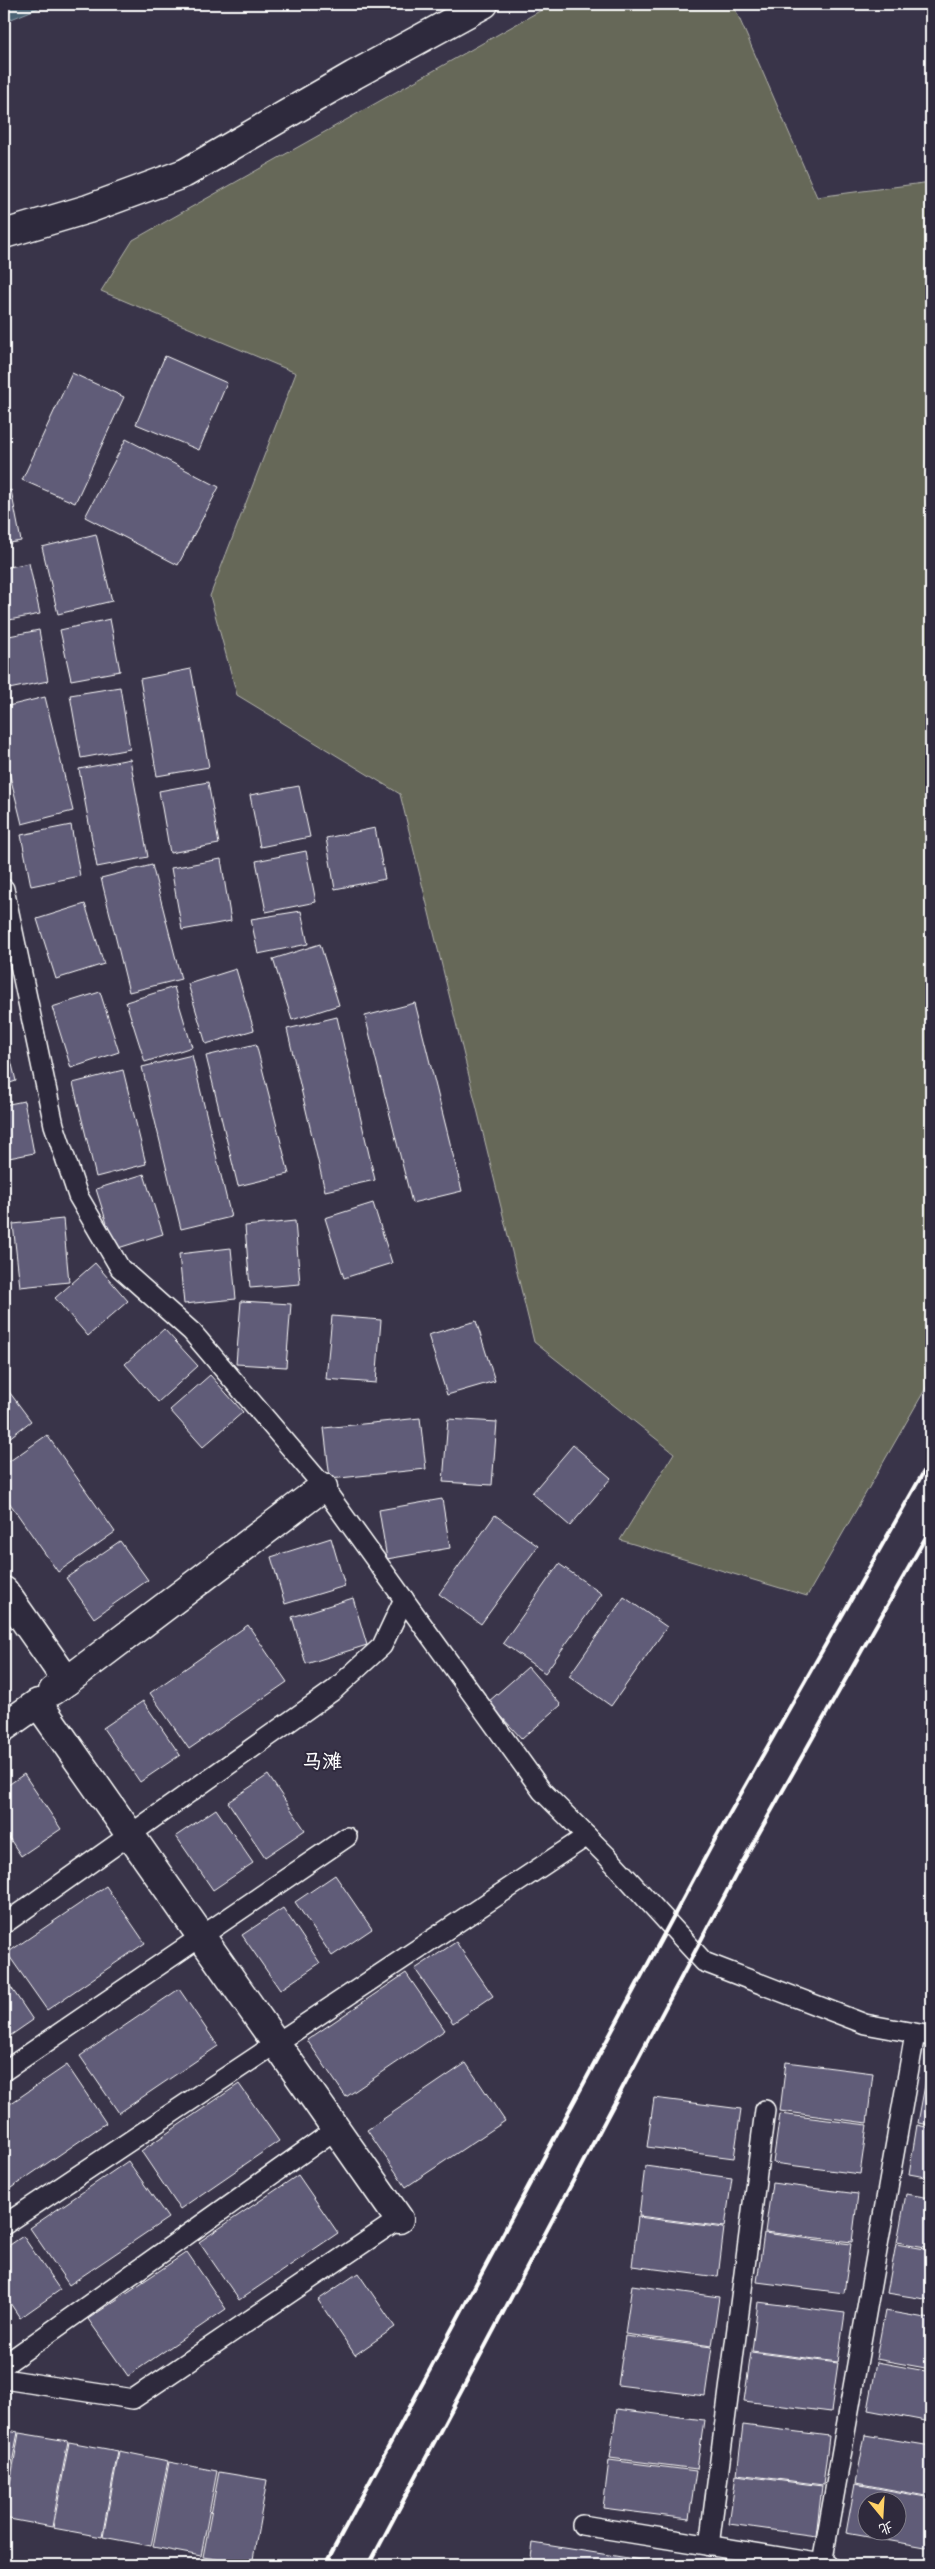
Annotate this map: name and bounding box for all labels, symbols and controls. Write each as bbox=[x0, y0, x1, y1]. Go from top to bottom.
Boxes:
district label: 马滩 bbox=[302, 1749, 342, 1778]
north arrow bbox=[858, 2492, 908, 2542]
text: 北 bbox=[876, 2515, 895, 2539]

